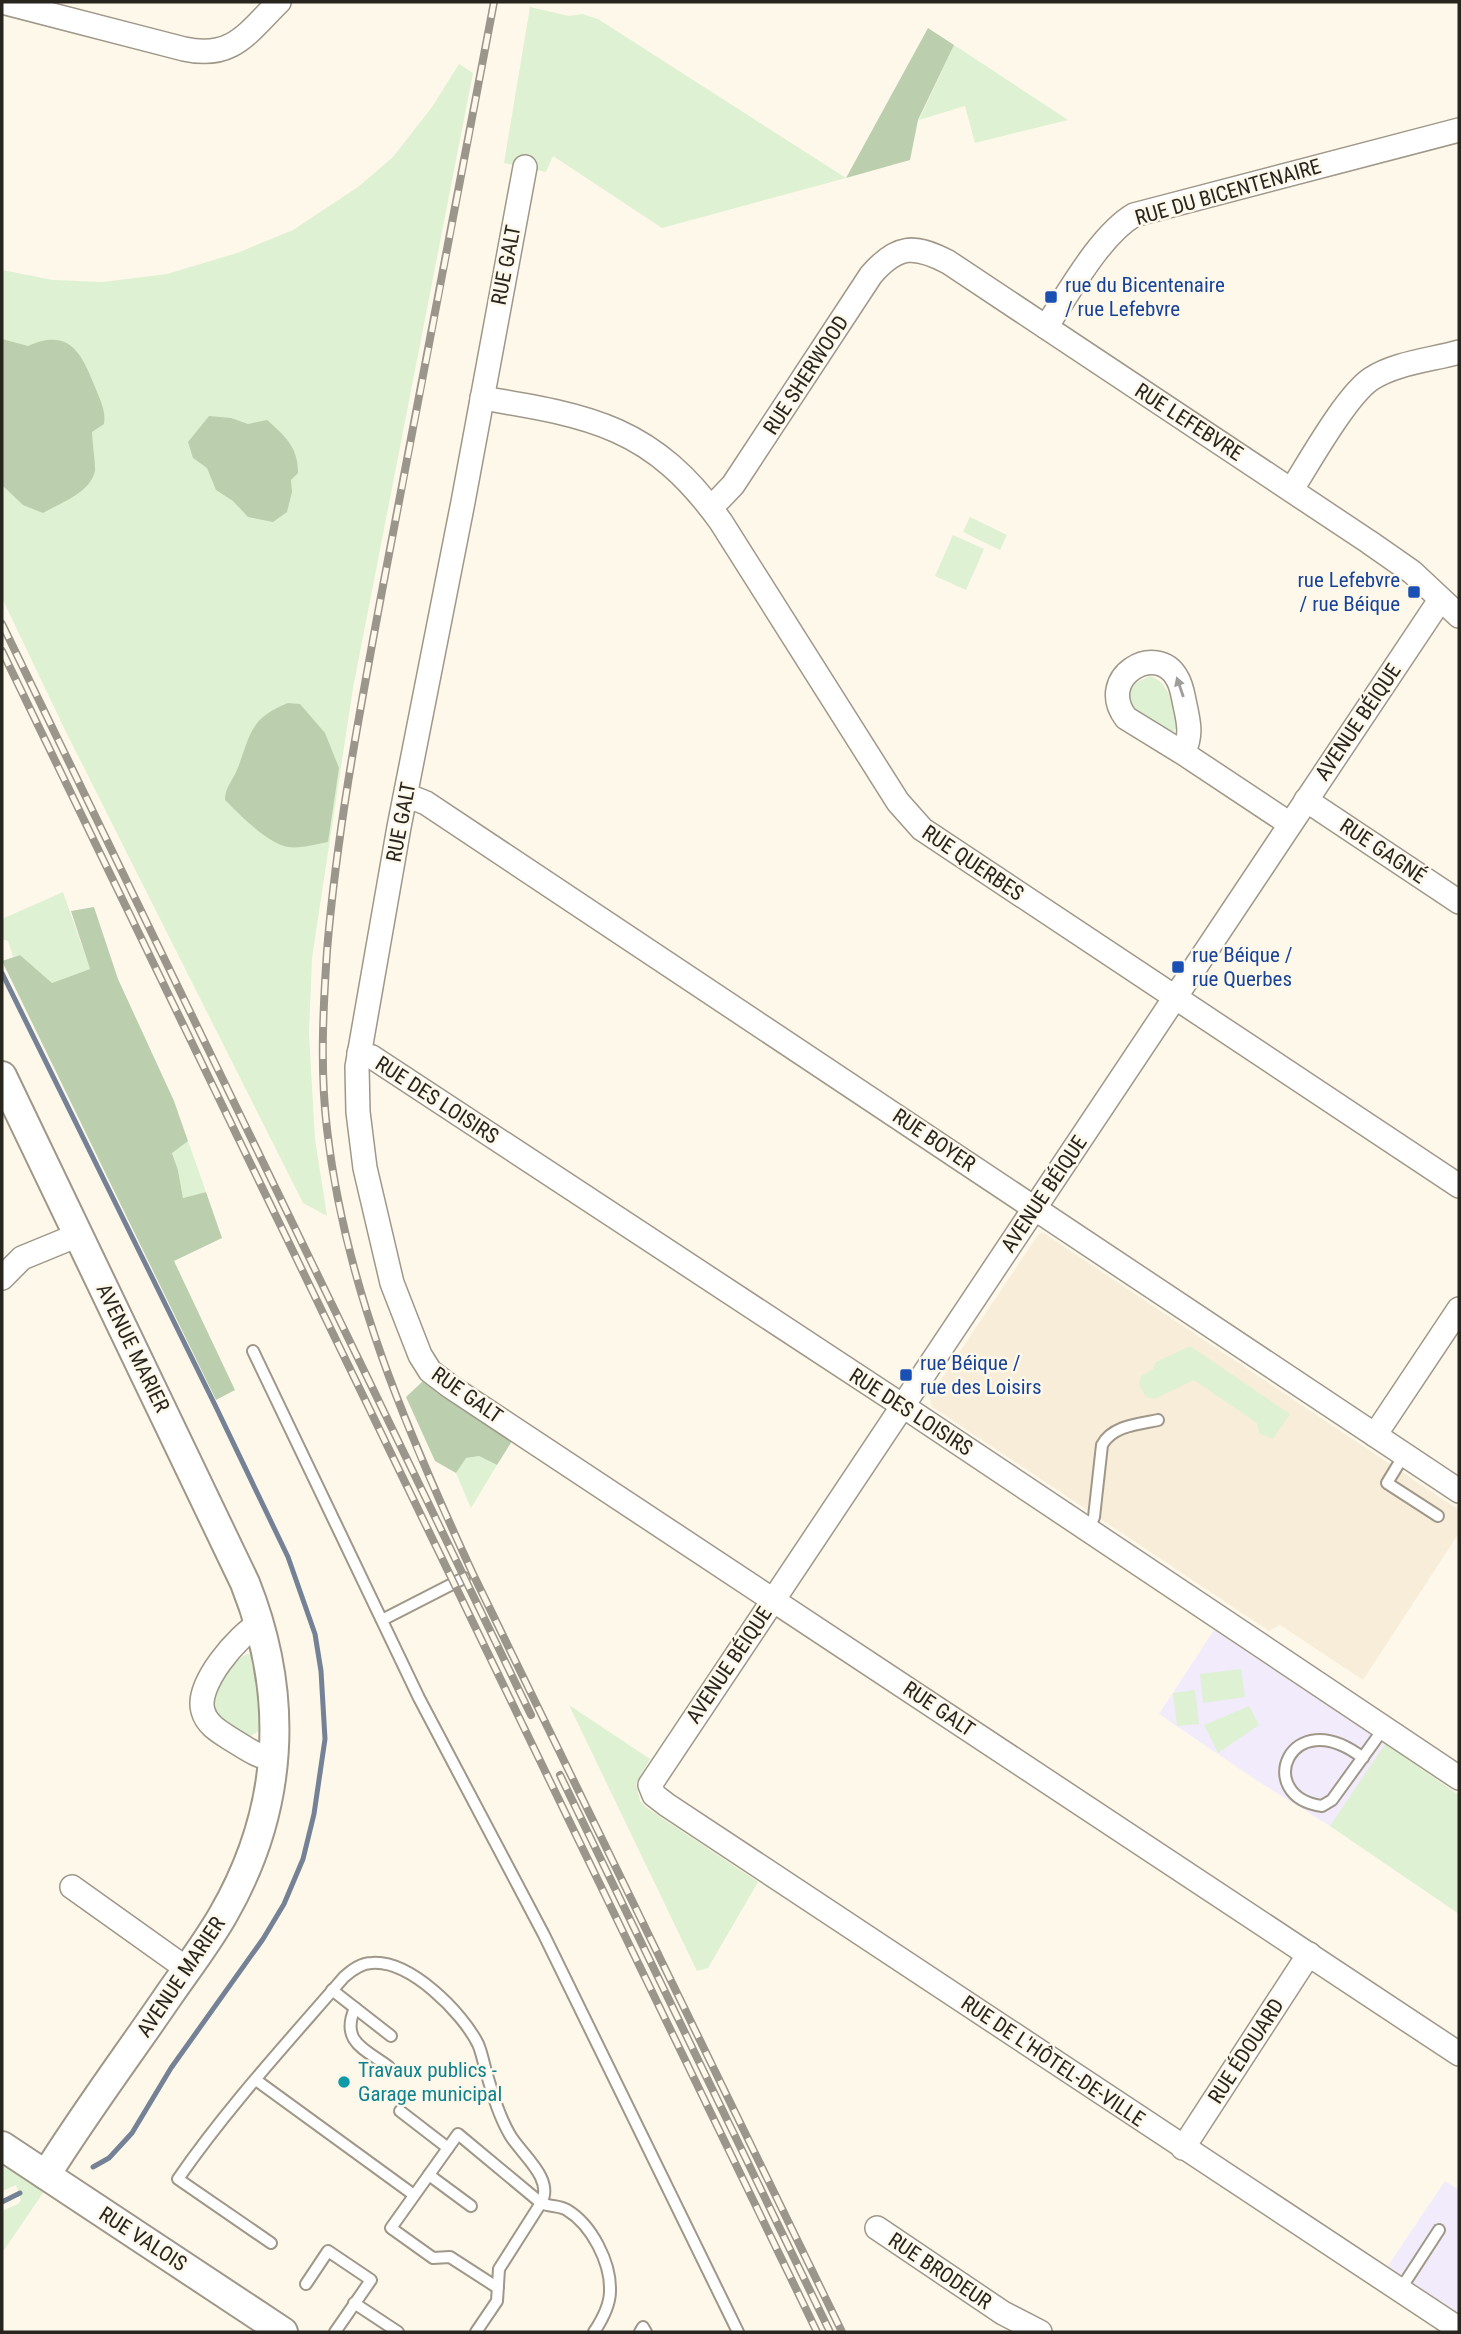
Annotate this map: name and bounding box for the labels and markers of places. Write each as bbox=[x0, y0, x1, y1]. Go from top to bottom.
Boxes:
place label: rue du Bicentenaire / rue Lefebvre bbox=[1065, 273, 1225, 321]
marker: rue du Bicentenaire / rue Lefebvre bbox=[1043, 289, 1059, 305]
place label: rue Lefebvre / rue Béique bbox=[1297, 568, 1400, 616]
marker: rue Lefebvre / rue Béique bbox=[1406, 584, 1422, 600]
place label: rue Béique / rue Querbes bbox=[1192, 943, 1293, 991]
marker: rue Béique / rue Querbes bbox=[1170, 959, 1186, 975]
place label: rue Béique / rue des Loisirs bbox=[920, 1351, 1042, 1399]
marker: rue Béique / rue des Loisirs bbox=[898, 1367, 914, 1383]
place label: Travaux publics - Garage municipal bbox=[358, 2058, 502, 2106]
marker: Travaux publics - Garage municipal bbox=[336, 2074, 352, 2090]

